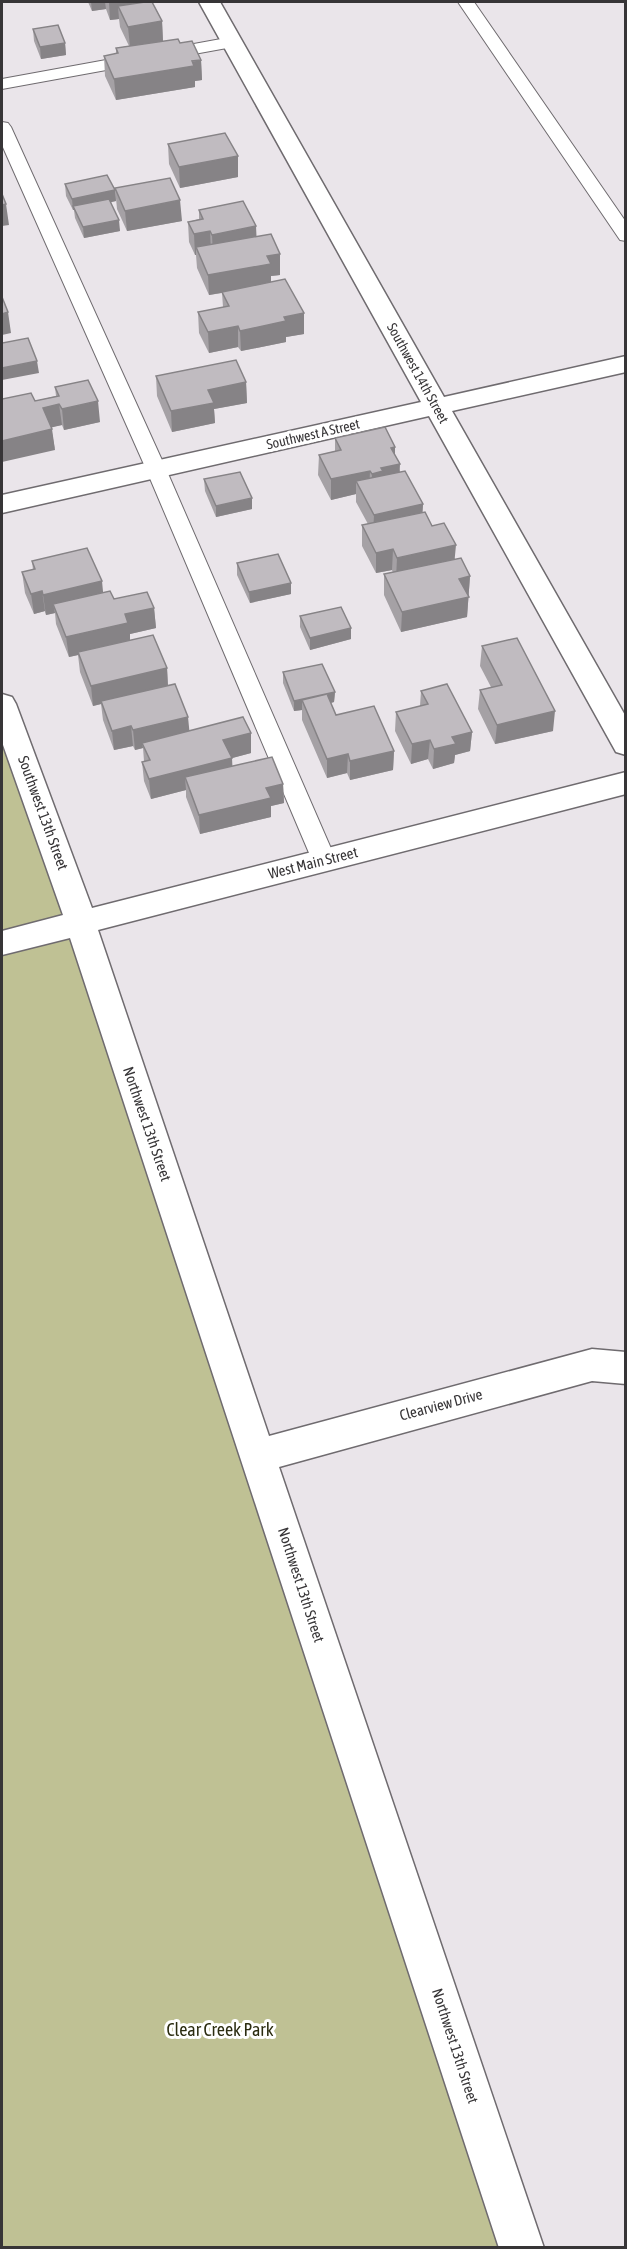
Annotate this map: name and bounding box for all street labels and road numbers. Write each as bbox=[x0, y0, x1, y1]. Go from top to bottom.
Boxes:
street label: Southwest 14th Street bbox=[384, 320, 452, 426]
street label: Southwest A Street bbox=[265, 416, 361, 452]
street label: Southwest 13th Street bbox=[15, 753, 72, 872]
street label: West Main Street bbox=[266, 843, 359, 882]
street label: Northwest 13th Street bbox=[120, 1064, 175, 1183]
street label: Clearview Drive bbox=[398, 1385, 484, 1424]
street label: Northwest 13th Street bbox=[275, 1525, 328, 1644]
street label: Northwest 13th Street bbox=[429, 1986, 482, 2105]

